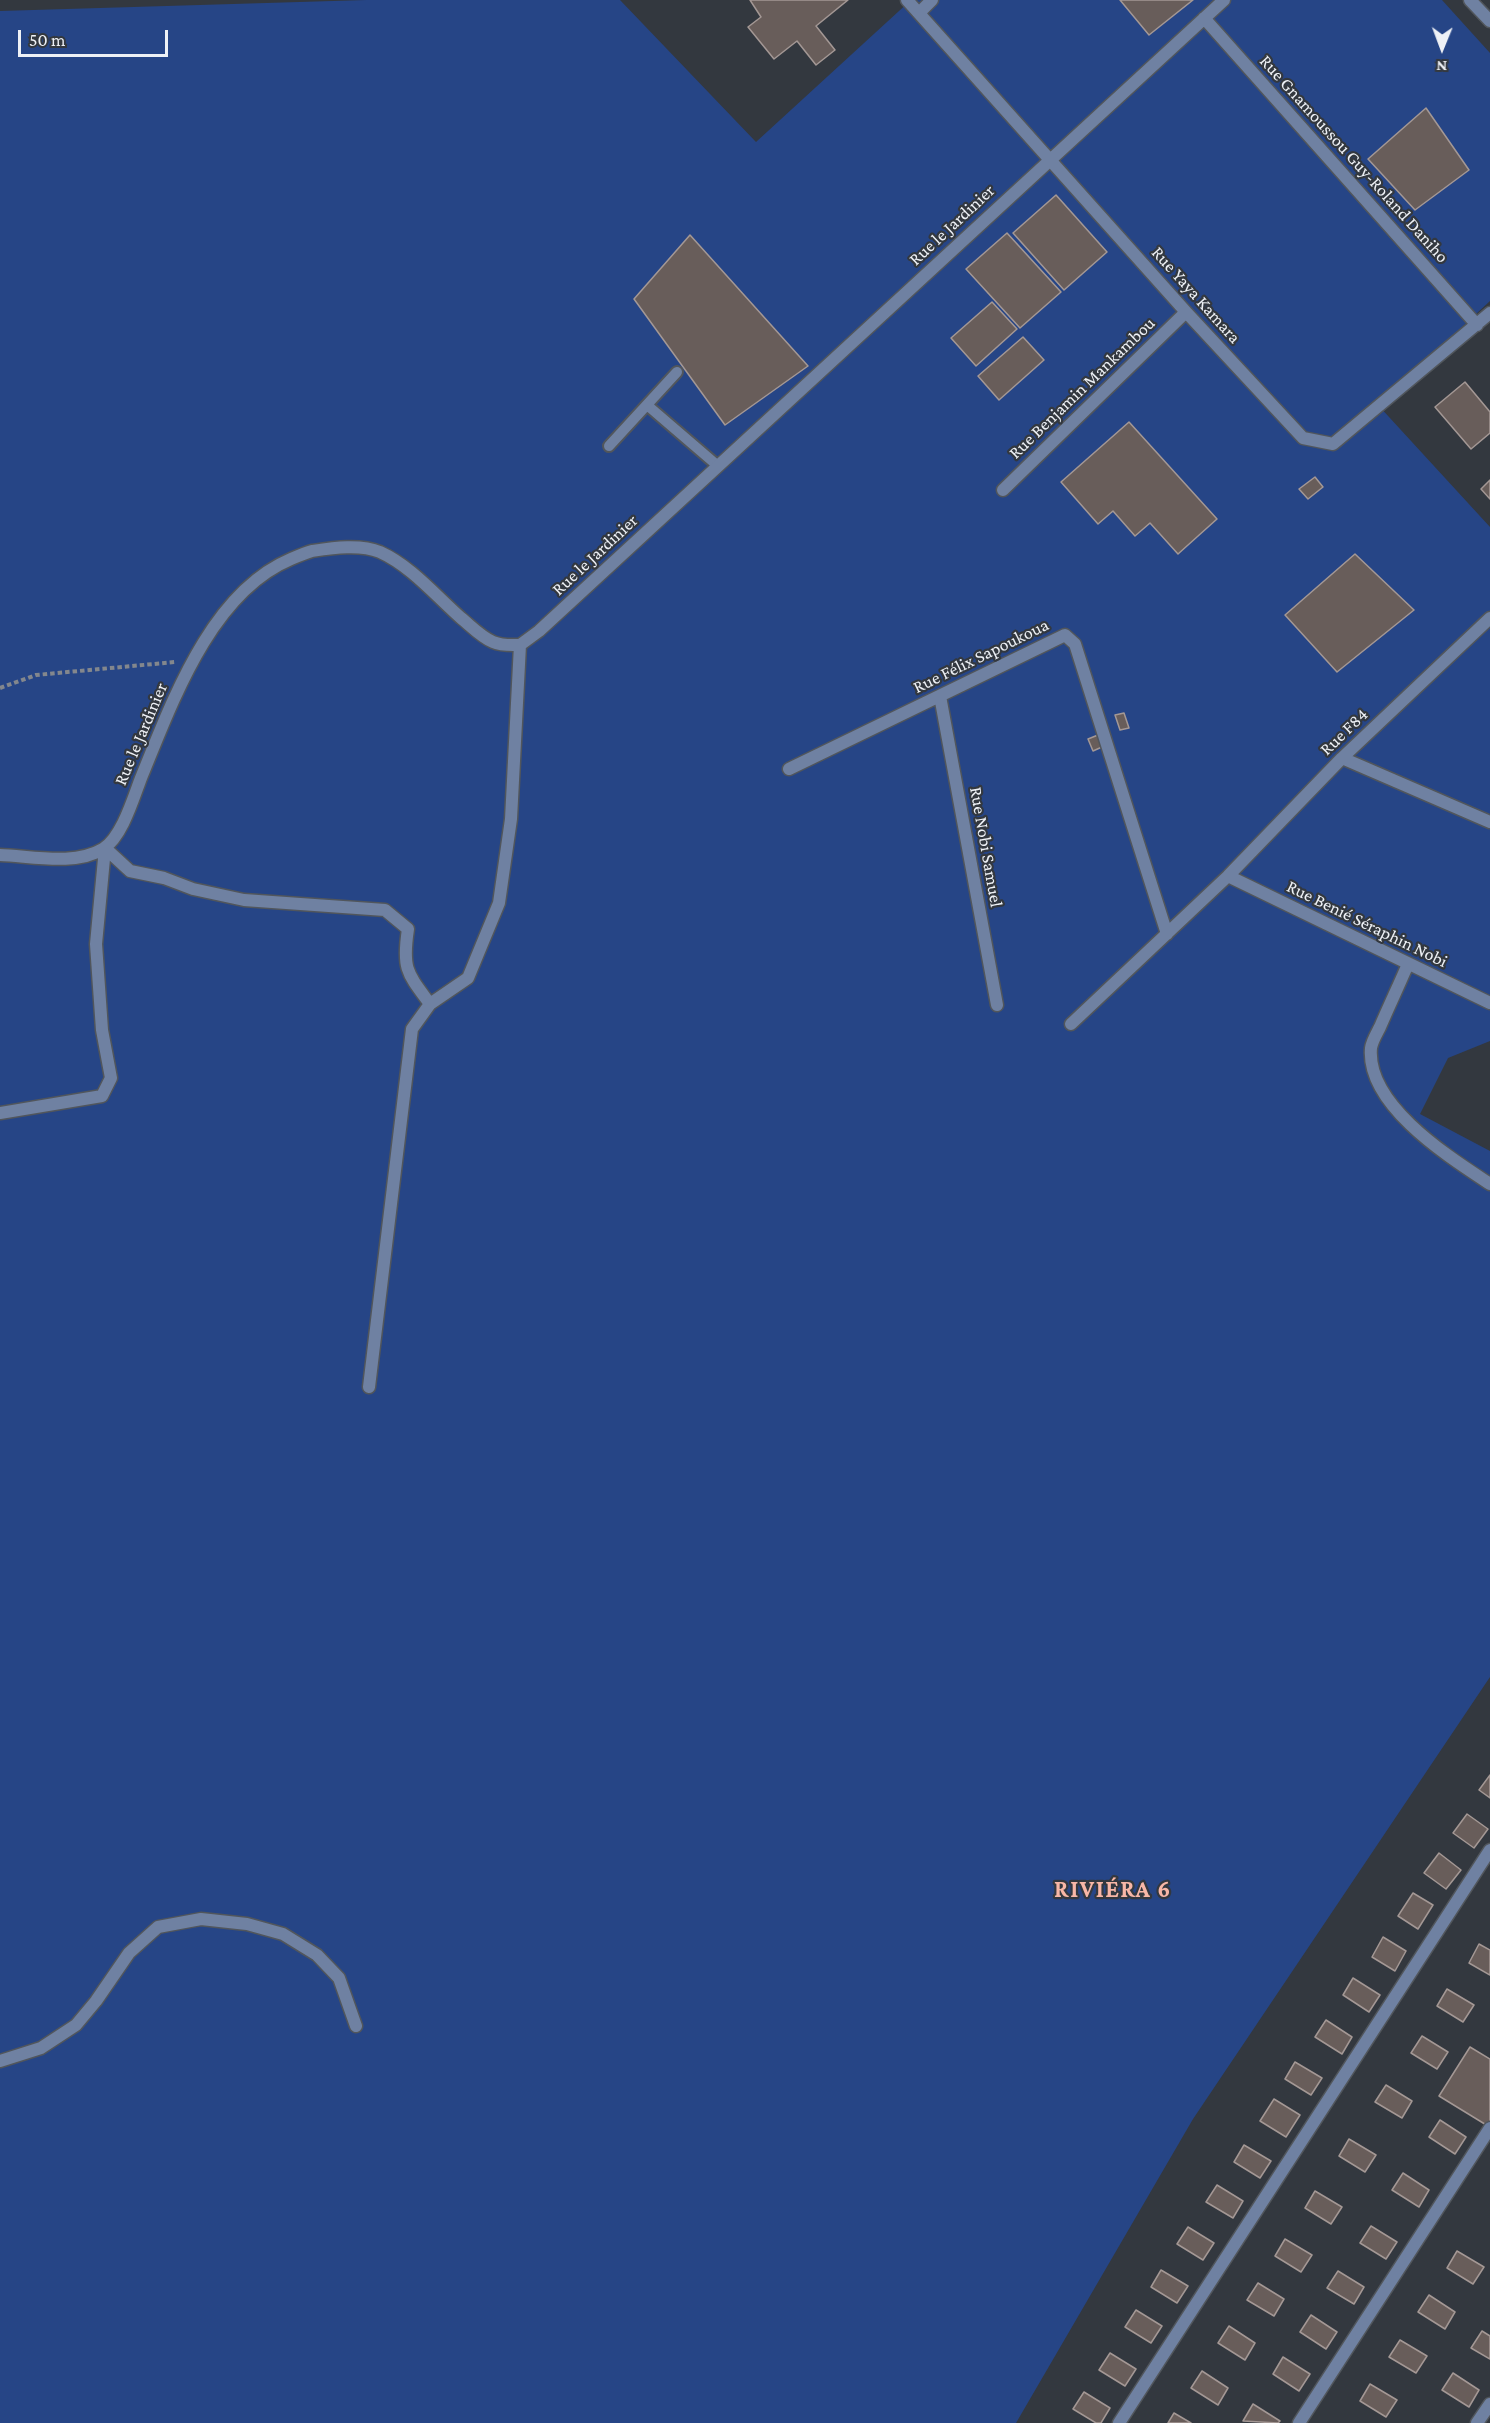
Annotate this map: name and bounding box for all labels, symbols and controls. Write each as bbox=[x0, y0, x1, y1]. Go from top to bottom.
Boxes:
scale bar bbox=[21, 18, 171, 56]
north arrow bbox=[1412, 18, 1472, 78]
text: 50 m bbox=[29, 30, 66, 50]
street label: Rue Gnamoussou Guy-Roland Daniho bbox=[1255, 51, 1453, 267]
text: N bbox=[1436, 58, 1447, 75]
street label: Rue le Jardinier bbox=[905, 180, 999, 270]
street label: Rue Yaya Kamara bbox=[1147, 242, 1245, 348]
street label: Rue Benjamin Mankambou bbox=[1004, 313, 1160, 463]
street label: Rue le Jardinier bbox=[548, 510, 642, 600]
street label: Rue Félix Sapoukoua bbox=[910, 614, 1052, 698]
street label: Rue le Jardinier bbox=[110, 680, 172, 788]
street label: Rue F84 bbox=[1316, 704, 1372, 760]
street label: Rue Nobi Samuel bbox=[965, 785, 1007, 909]
street label: Rue Benié Séraphin Nobi bbox=[1283, 876, 1451, 972]
district label: RIVIÉRA 6 bbox=[1054, 1876, 1172, 1904]

